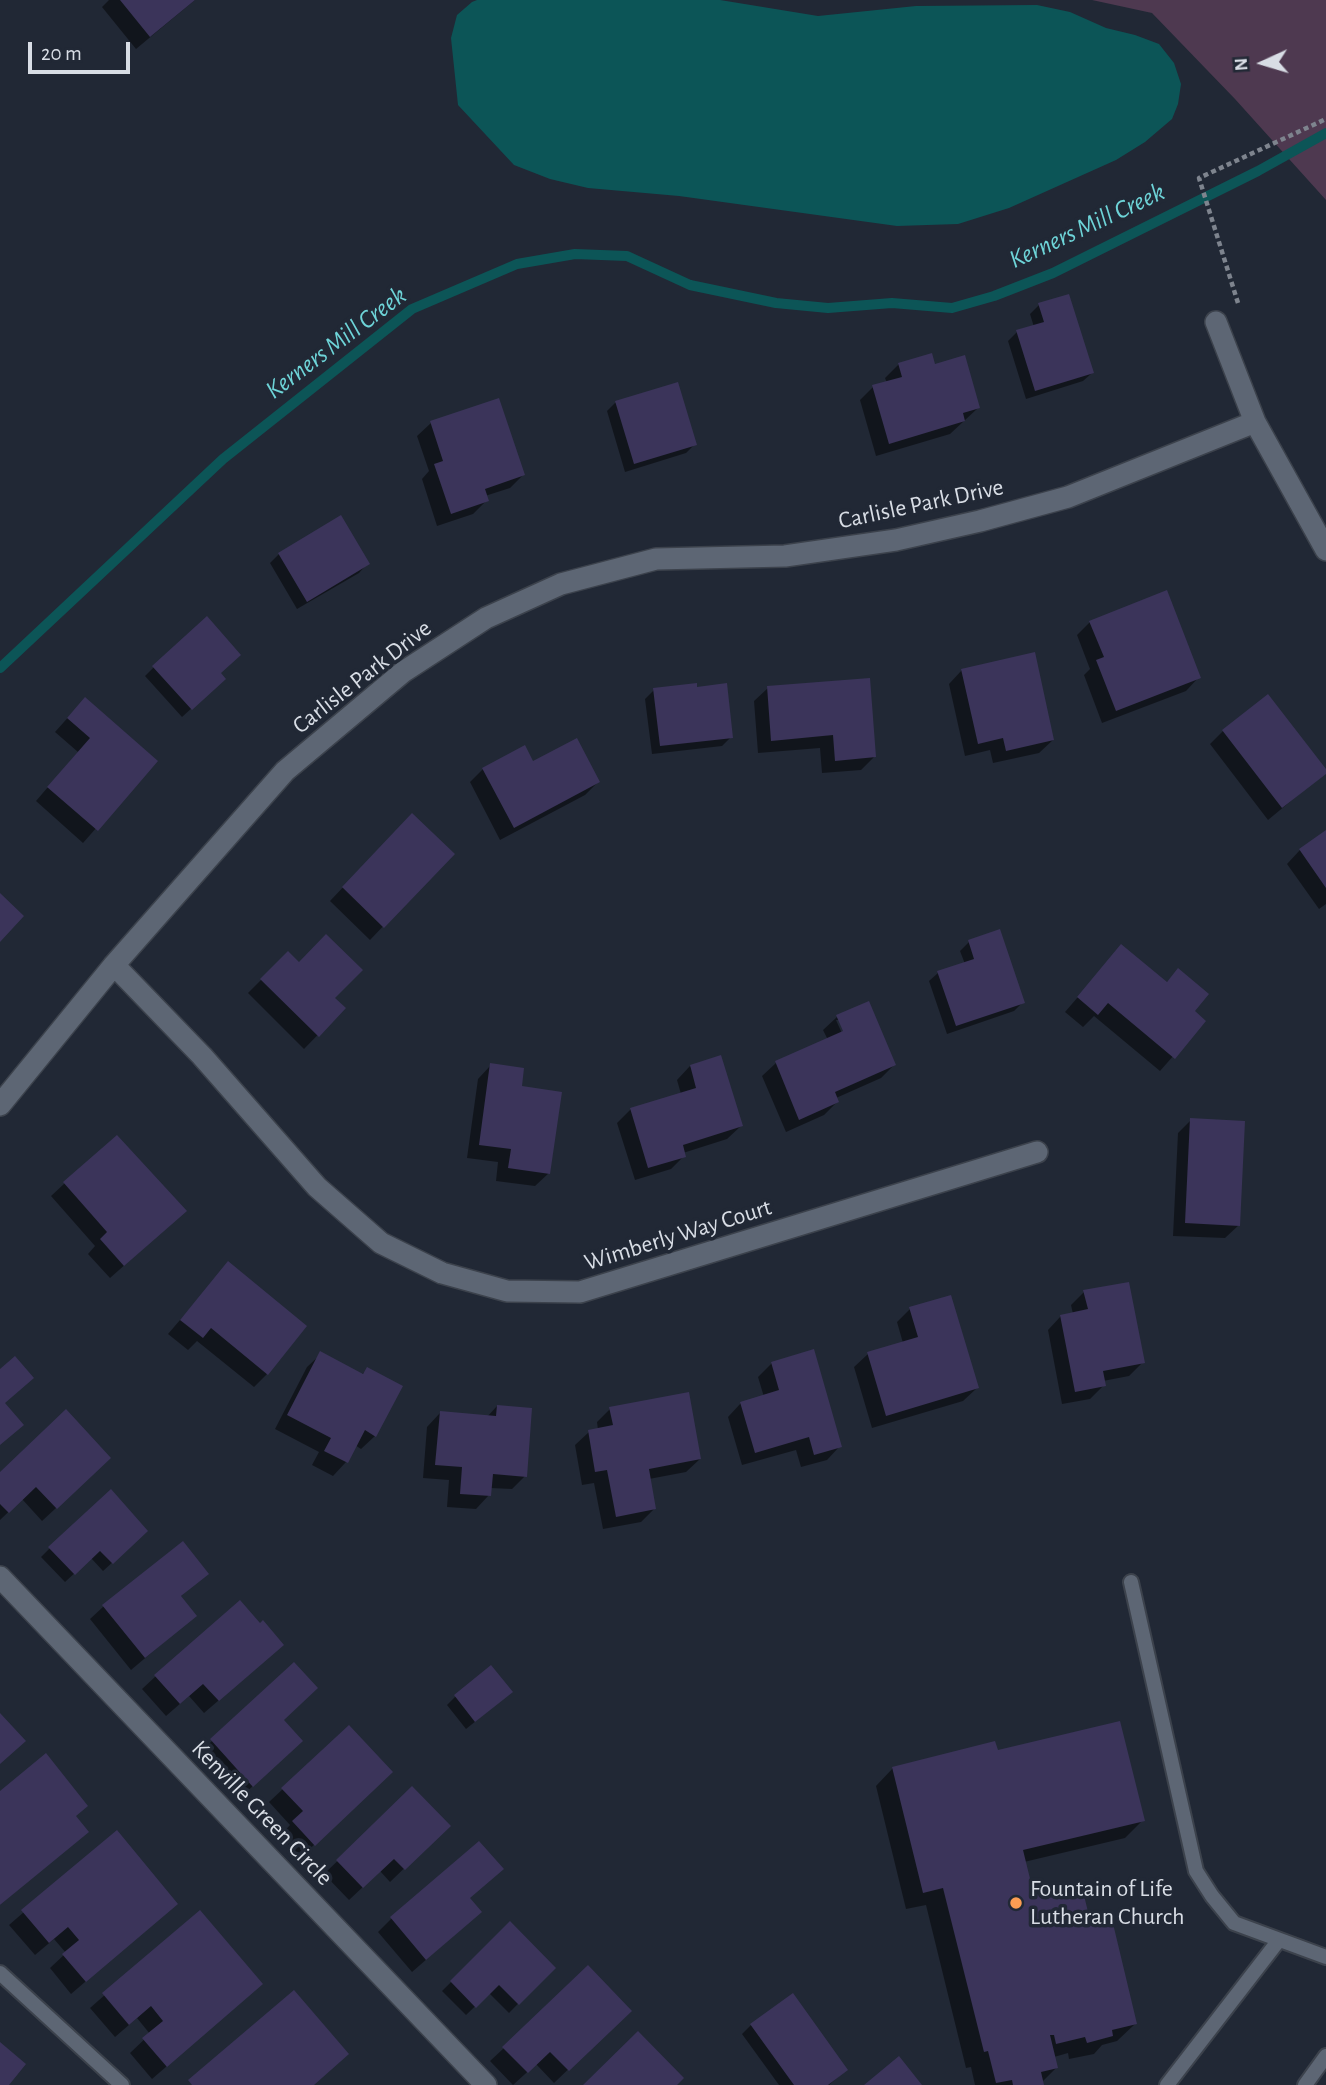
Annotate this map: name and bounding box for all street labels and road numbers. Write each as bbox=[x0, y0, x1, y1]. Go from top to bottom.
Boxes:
street label: Carlisle Park Drive bbox=[836, 472, 1006, 536]
street label: Carlisle Park Drive bbox=[287, 614, 437, 740]
street label: Wimberly Way Court bbox=[581, 1193, 775, 1277]
street label: Kenville Green Circle bbox=[185, 1734, 339, 1892]

